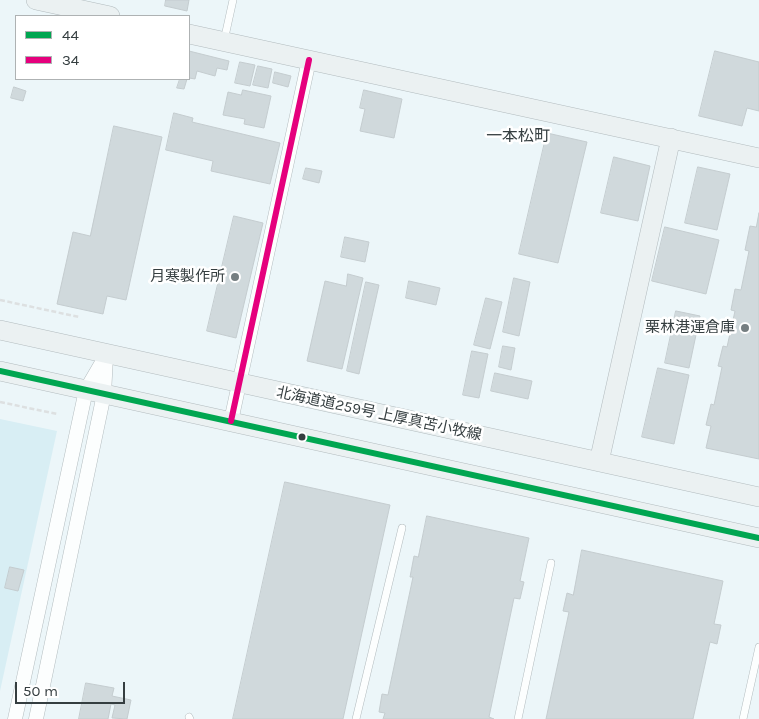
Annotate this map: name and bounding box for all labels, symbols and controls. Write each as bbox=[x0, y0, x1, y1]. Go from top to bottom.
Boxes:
legend bbox=[15, 15, 190, 80]
text: 44 bbox=[62, 26, 79, 44]
text: 34 bbox=[62, 51, 79, 69]
district label: 一本松町 bbox=[486, 126, 550, 146]
place label: 月寒製作所 bbox=[150, 268, 225, 286]
marker: 月寒製作所 bbox=[229, 271, 241, 283]
place label: 栗林港運倉庫 bbox=[645, 319, 735, 337]
marker: 栗林港運倉庫 bbox=[739, 322, 751, 334]
street label: 北海道道259号 上厚真苫小牧線 bbox=[275, 383, 483, 445]
unlabelled marker bbox=[297, 432, 307, 442]
scale bar bbox=[18, 672, 128, 704]
text: 50 m bbox=[23, 682, 58, 700]

